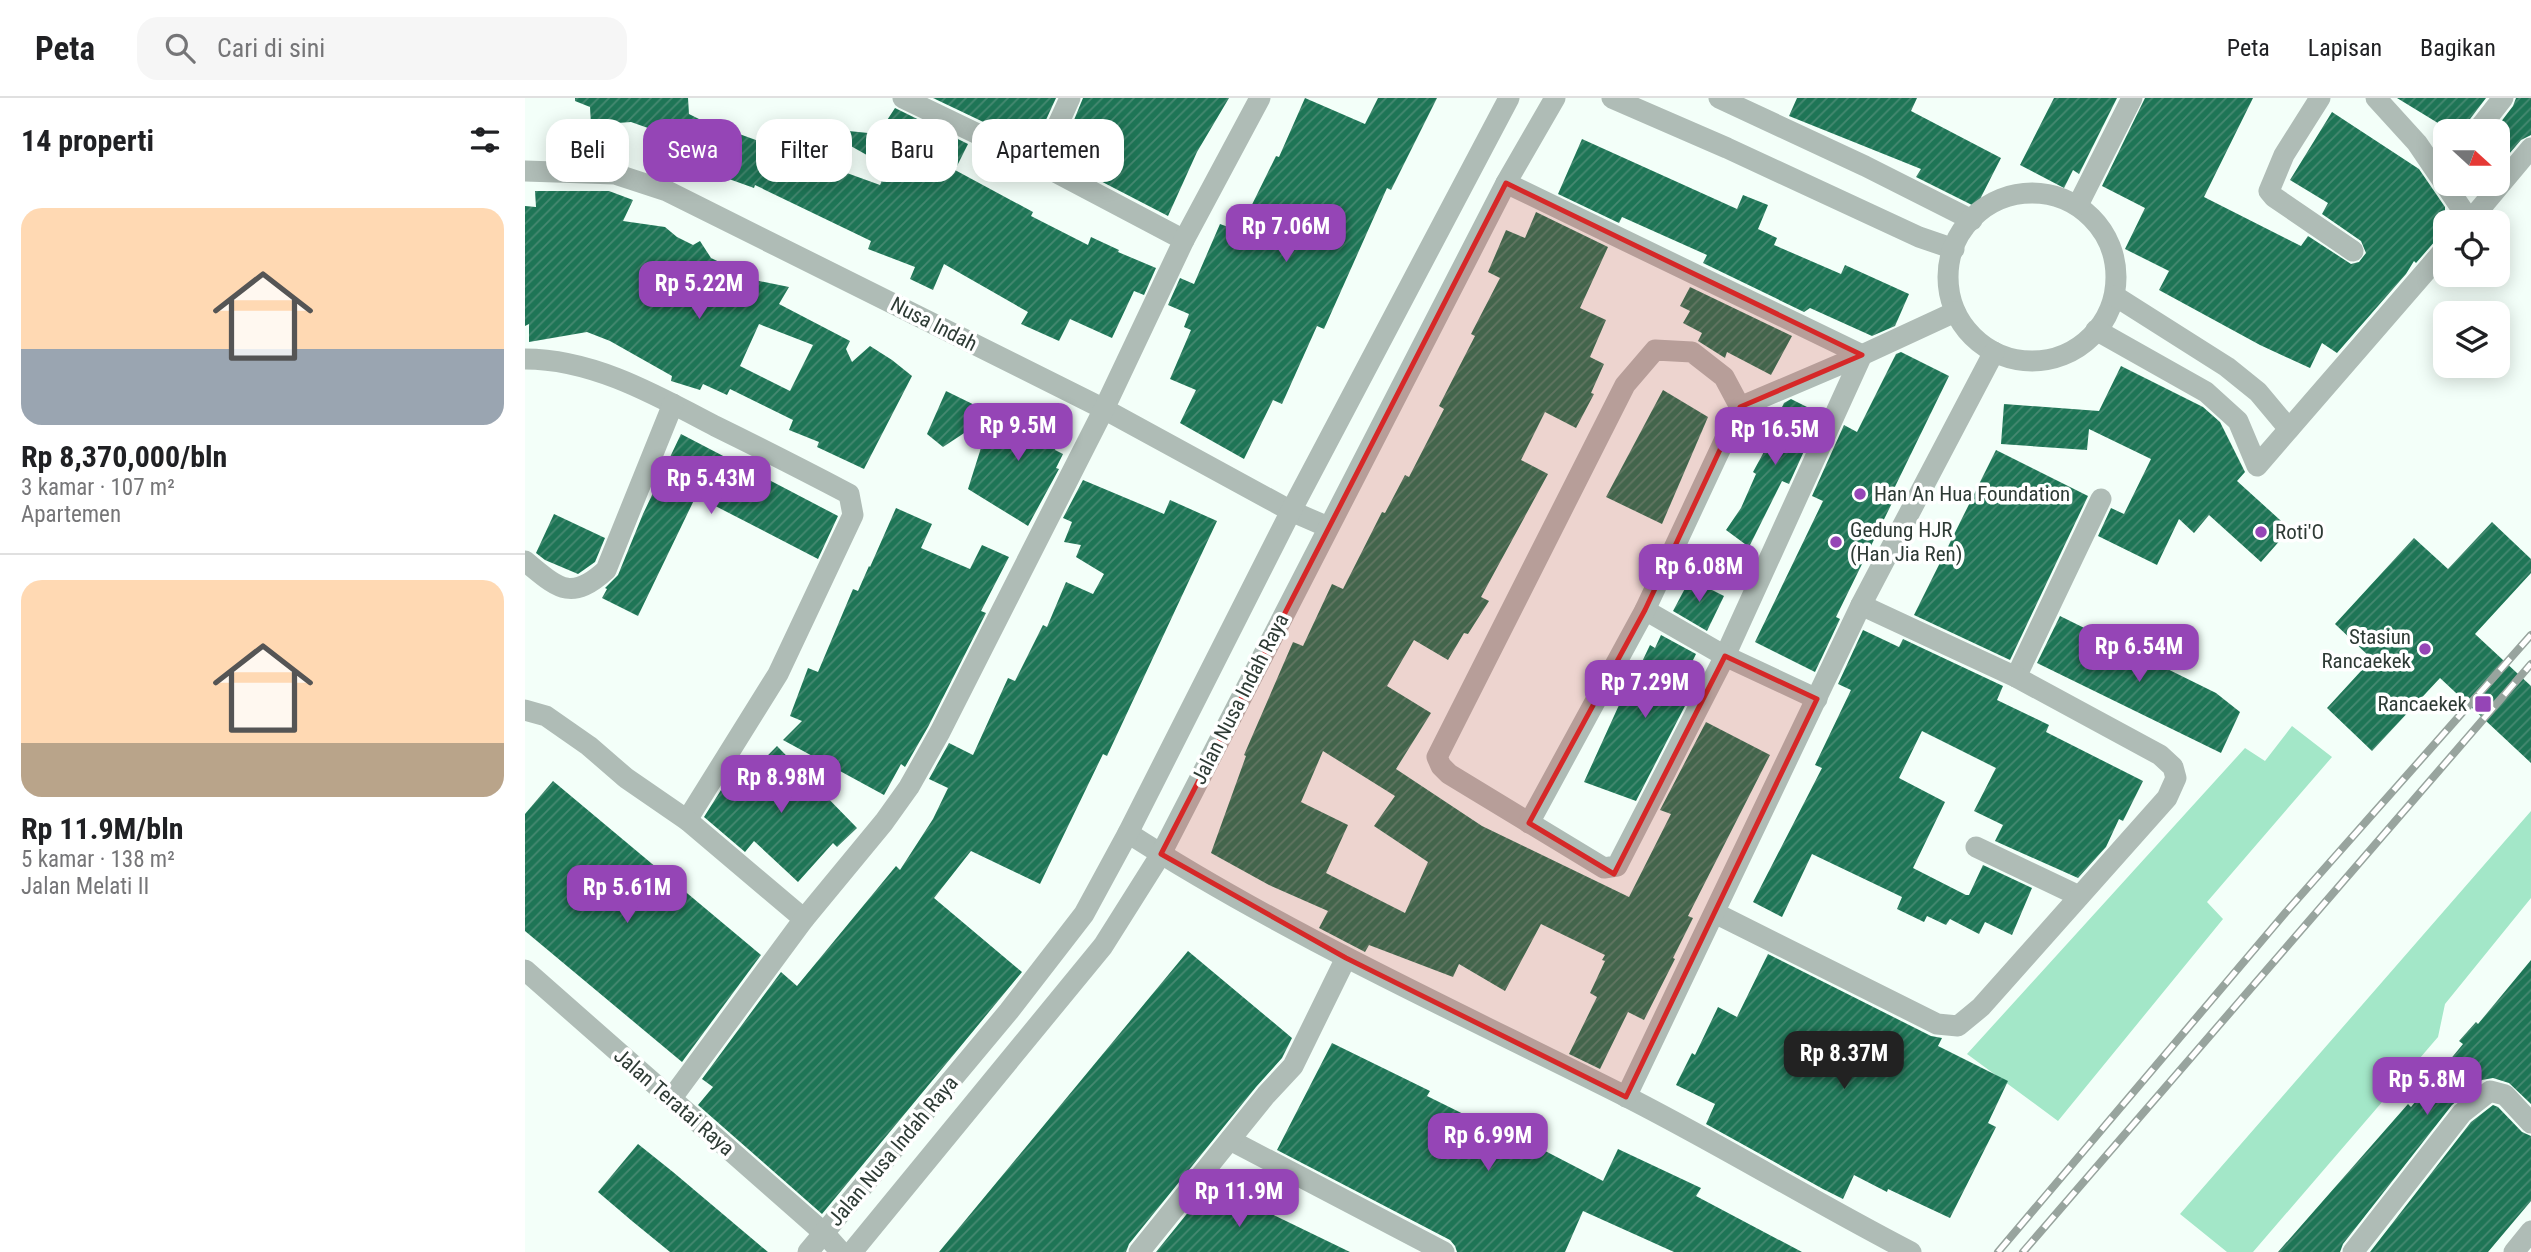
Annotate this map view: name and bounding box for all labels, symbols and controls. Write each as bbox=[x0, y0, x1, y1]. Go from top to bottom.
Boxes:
search box bbox=[137, 17, 627, 80]
text: Peta bbox=[35, 29, 95, 68]
icon: search bbox=[161, 29, 199, 67]
text: Cari di sini bbox=[217, 33, 325, 63]
text: Peta bbox=[2227, 34, 2270, 62]
text: Lapisan bbox=[2308, 34, 2382, 62]
text: Bagikan bbox=[2420, 34, 2496, 62]
chip: Beli bbox=[546, 119, 629, 182]
chip: Sewa bbox=[643, 119, 742, 182]
chip: Filter bbox=[756, 119, 852, 182]
chip: Baru bbox=[866, 119, 958, 182]
chip: Apartemen bbox=[972, 119, 1124, 182]
north arrow bbox=[2433, 119, 2509, 196]
map controls bbox=[2433, 119, 2510, 378]
icon: filters bbox=[466, 121, 504, 159]
text: 14 properti bbox=[21, 123, 154, 158]
pin: Rp 7.06M bbox=[1214, 204, 1358, 264]
button: locate bbox=[2433, 210, 2510, 287]
text: Rp 7.06M bbox=[1242, 213, 1330, 240]
icon: home bbox=[200, 253, 326, 379]
pin: Rp 5.22M bbox=[627, 262, 771, 321]
text: Rp 5.22M bbox=[655, 270, 743, 297]
street label: Nusa Indah bbox=[887, 292, 981, 356]
button: layers bbox=[2433, 301, 2510, 378]
pin: Rp 9.5M bbox=[953, 404, 1083, 463]
pin: Rp 16.5M bbox=[1703, 408, 1847, 467]
text: Rp 9.5M bbox=[980, 412, 1056, 439]
text: Rp 16.5M bbox=[1731, 416, 1819, 443]
text: Rp 8,370,000/bln bbox=[21, 439, 227, 474]
pin: Rp 5.43M bbox=[639, 456, 783, 516]
text: Rp 5.43M bbox=[667, 465, 755, 492]
text: 3 kamar · 107 m² bbox=[21, 474, 175, 501]
place label: Han An Hua Foundation bbox=[1874, 482, 2070, 506]
marker: Han An Hua Foundation bbox=[1852, 486, 1868, 502]
text: Apartemen bbox=[21, 501, 121, 528]
place label: Gedung HJR (Han Jia Ren) bbox=[1850, 518, 1962, 566]
place label: Roti'O bbox=[2275, 520, 2324, 544]
marker: Roti'O bbox=[2253, 524, 2269, 540]
marker: Gedung HJR (Han Jia Ren) bbox=[1828, 534, 1844, 550]
pin: Rp 6.08M bbox=[1627, 545, 1771, 604]
text: Rp 6.08M bbox=[1655, 553, 1743, 580]
street label: Jalan Nusa Indah Raya bbox=[1187, 610, 1293, 788]
pin: Rp 6.54M bbox=[2067, 624, 2211, 684]
icon: home bbox=[200, 625, 326, 751]
place label: Stasiun Rancaekek bbox=[2321, 625, 2412, 673]
text: Rp 6.54M bbox=[2095, 633, 2183, 660]
marker: Stasiun Rancaekek bbox=[2417, 641, 2433, 657]
pin: Rp 7.29M bbox=[1573, 660, 1717, 720]
text: Rp 7.29M bbox=[1601, 669, 1689, 696]
place label: Rancaekek bbox=[2377, 692, 2468, 716]
marker: Rancaekek bbox=[2473, 694, 2493, 714]
pin: Rp 8.98M bbox=[709, 756, 853, 815]
text: Rp 8.98M bbox=[737, 764, 825, 791]
text: Rp 11.9M/bln bbox=[21, 811, 183, 846]
text: 5 kamar · 138 m² bbox=[21, 846, 175, 873]
pin: Rp 5.61M bbox=[555, 866, 699, 925]
text: Jalan Melati II bbox=[21, 873, 149, 900]
text: Rp 5.61M bbox=[583, 874, 671, 901]
pin: Rp 8.37M bbox=[1772, 1032, 1916, 1091]
text: Rp 8.37M bbox=[1800, 1040, 1888, 1067]
street label: Jalan Teratai Raya bbox=[609, 1043, 739, 1161]
pin: Rp 5.8M bbox=[2362, 1058, 2492, 1117]
text: Rp 5.8M bbox=[2389, 1066, 2465, 1093]
street label: Jalan Nusa Indah Raya bbox=[823, 1071, 963, 1231]
pin: Rp 6.99M bbox=[1416, 1114, 1560, 1173]
text: Rp 6.99M bbox=[1444, 1122, 1532, 1149]
pin: Rp 11.9M bbox=[1167, 1170, 1311, 1229]
text: Rp 11.9M bbox=[1195, 1178, 1283, 1205]

